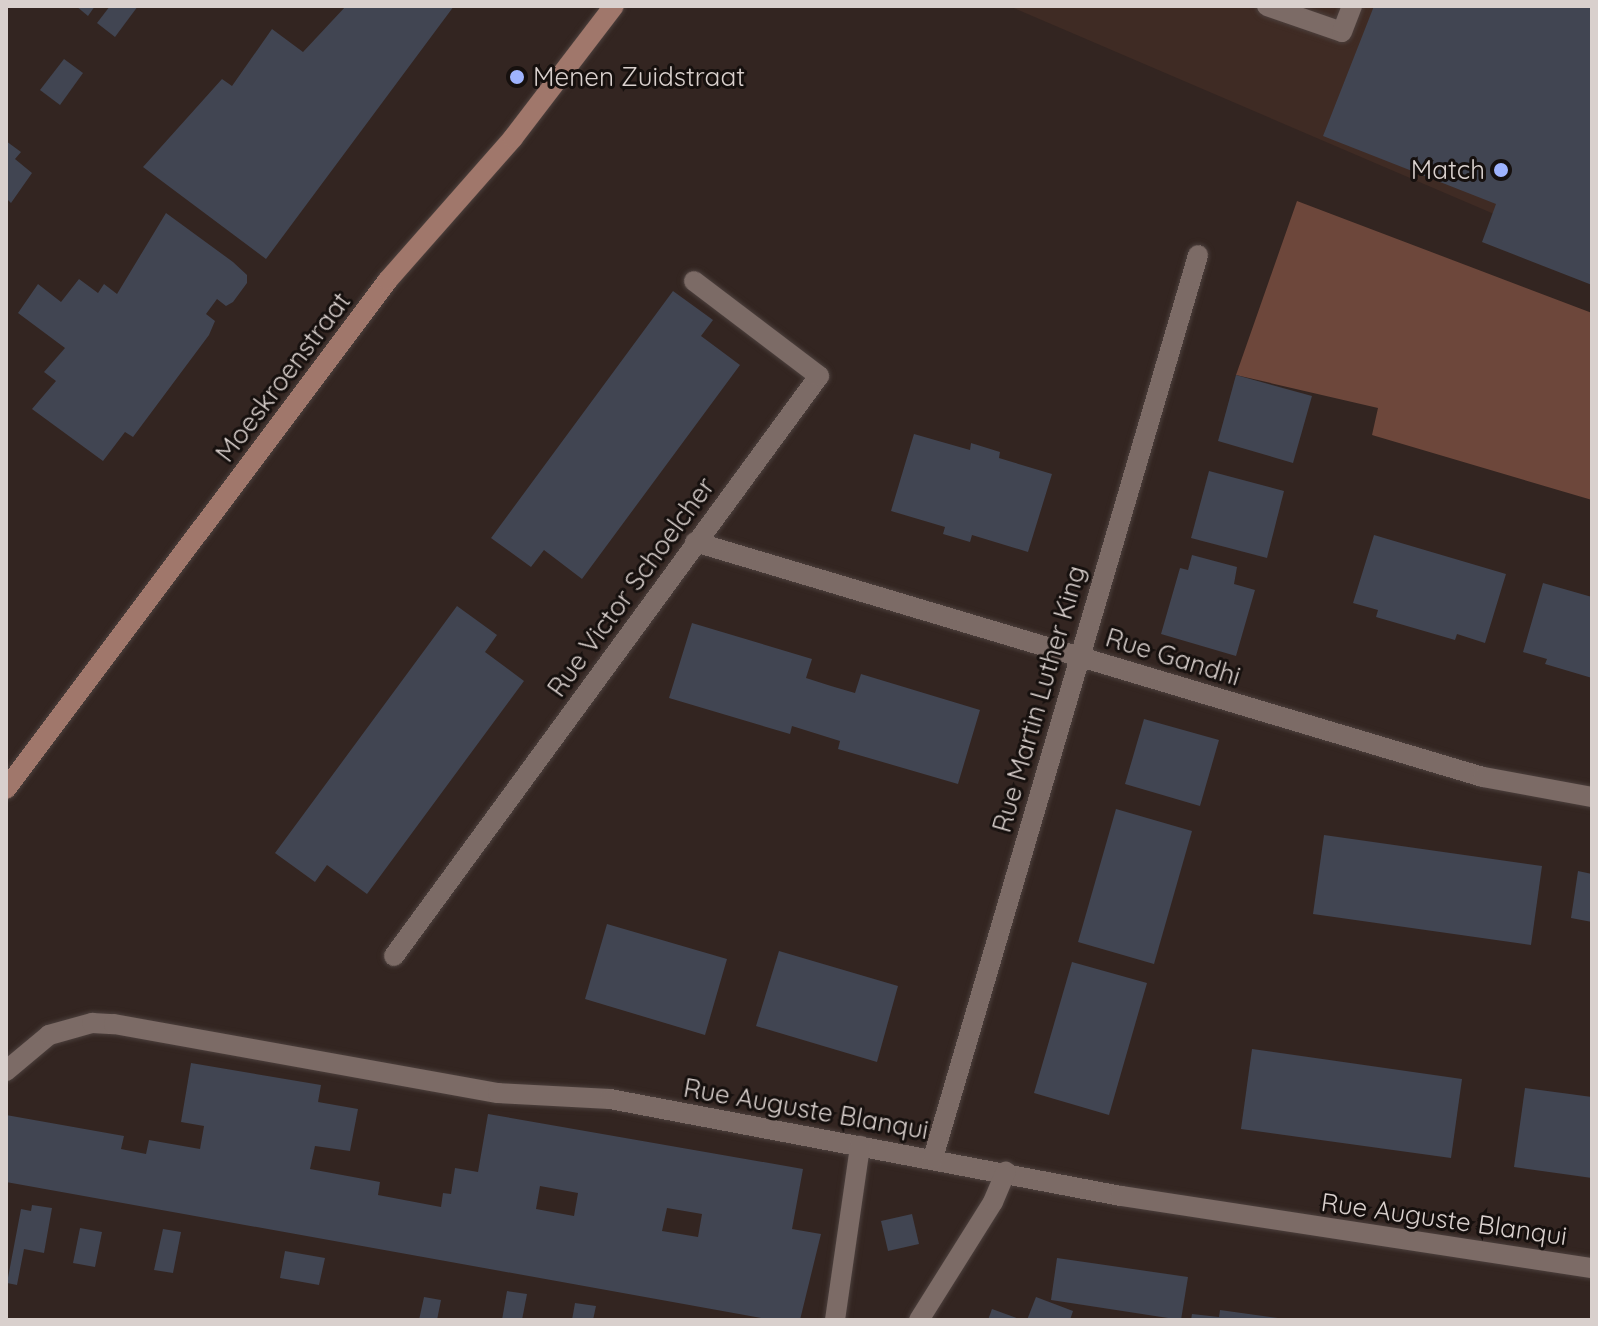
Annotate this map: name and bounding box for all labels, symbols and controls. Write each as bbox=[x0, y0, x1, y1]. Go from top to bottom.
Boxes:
place label: Menen Zuidstraat bbox=[533, 61, 745, 93]
marker: Menen Zuidstraat bbox=[508, 68, 526, 86]
place label: Match bbox=[1411, 154, 1485, 186]
marker: Match bbox=[1492, 161, 1510, 179]
street label: Moeskroenstraat bbox=[209, 286, 357, 468]
street label: Rue Victor Schoelcher bbox=[541, 471, 721, 703]
street label: Rue Martin Luther King bbox=[986, 562, 1092, 836]
street label: Rue Gandhi bbox=[1102, 622, 1244, 692]
street label: Rue Auguste Blanqui bbox=[681, 1072, 931, 1146]
street label: Rue Auguste Blanqui bbox=[1319, 1186, 1569, 1252]

